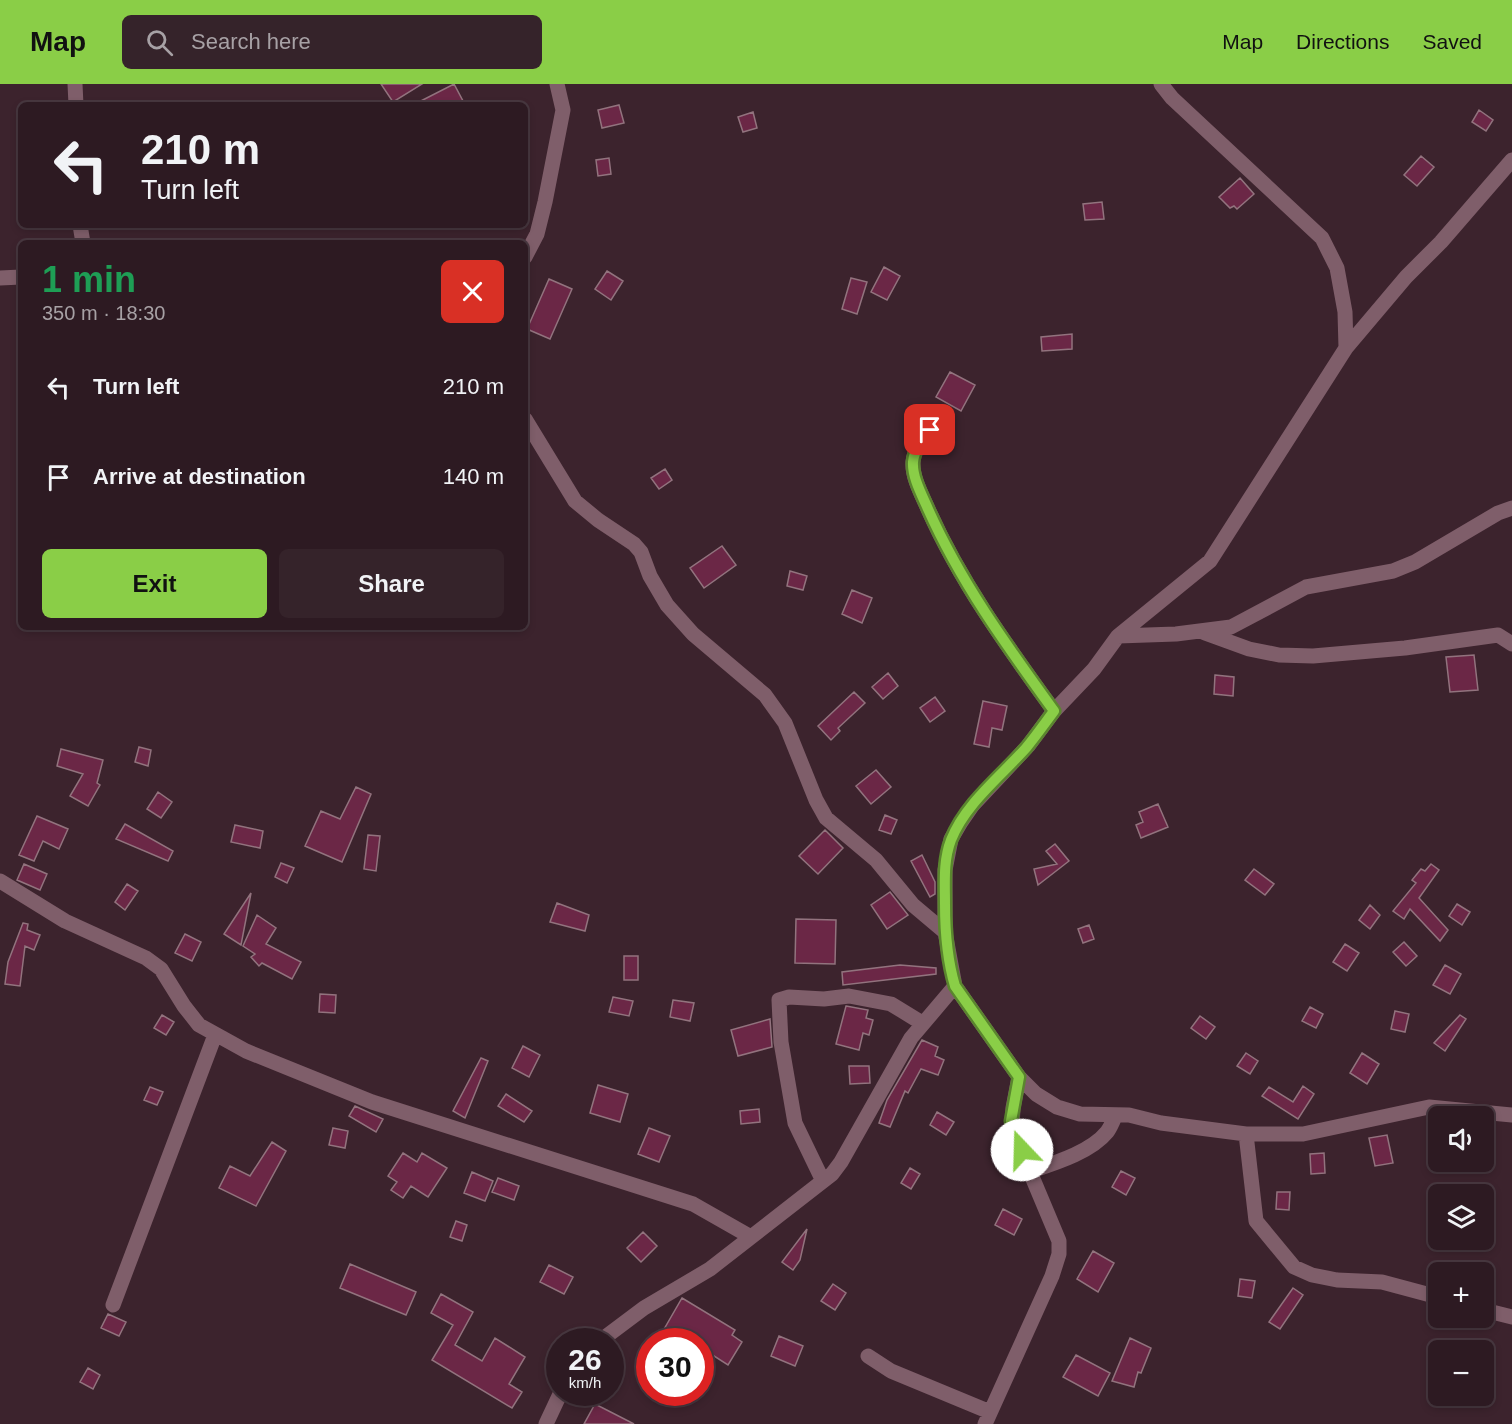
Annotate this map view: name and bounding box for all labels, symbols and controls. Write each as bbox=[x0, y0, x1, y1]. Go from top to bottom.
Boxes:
search box bbox=[122, 15, 542, 69]
text: Map bbox=[30, 26, 86, 57]
icon: search bbox=[143, 26, 176, 59]
text: Search here bbox=[191, 29, 311, 54]
text: Map bbox=[1222, 30, 1263, 53]
text: Directions bbox=[1296, 30, 1389, 53]
text: Saved bbox=[1422, 30, 1482, 53]
icon: left bbox=[42, 126, 120, 204]
text: 210 m bbox=[141, 126, 260, 173]
text: Turn left bbox=[141, 175, 239, 205]
text: 1 min bbox=[42, 259, 136, 300]
button: close bbox=[441, 260, 504, 323]
text: 350 m · 18:30 bbox=[42, 302, 165, 324]
icon: left bbox=[42, 371, 75, 404]
text: Turn left bbox=[93, 374, 179, 399]
text: 210 m bbox=[443, 374, 504, 399]
pin bbox=[904, 404, 955, 455]
icon: arrive bbox=[913, 413, 946, 446]
icon: arrive bbox=[42, 461, 75, 494]
text: Arrive at destination bbox=[93, 464, 306, 489]
text: 140 m bbox=[443, 464, 504, 489]
button: Exit bbox=[42, 549, 267, 618]
button: Share bbox=[279, 549, 504, 618]
map controls bbox=[1428, 1106, 1494, 1406]
button: sound bbox=[1428, 1106, 1494, 1172]
position arrow bbox=[990, 1118, 1054, 1182]
button: layers bbox=[1428, 1184, 1494, 1250]
button: + bbox=[1428, 1262, 1494, 1328]
speed limit sign: 30 bbox=[636, 1328, 714, 1406]
button: − bbox=[1428, 1340, 1494, 1406]
text: 26 bbox=[568, 1343, 602, 1376]
text: km/h bbox=[569, 1374, 601, 1391]

